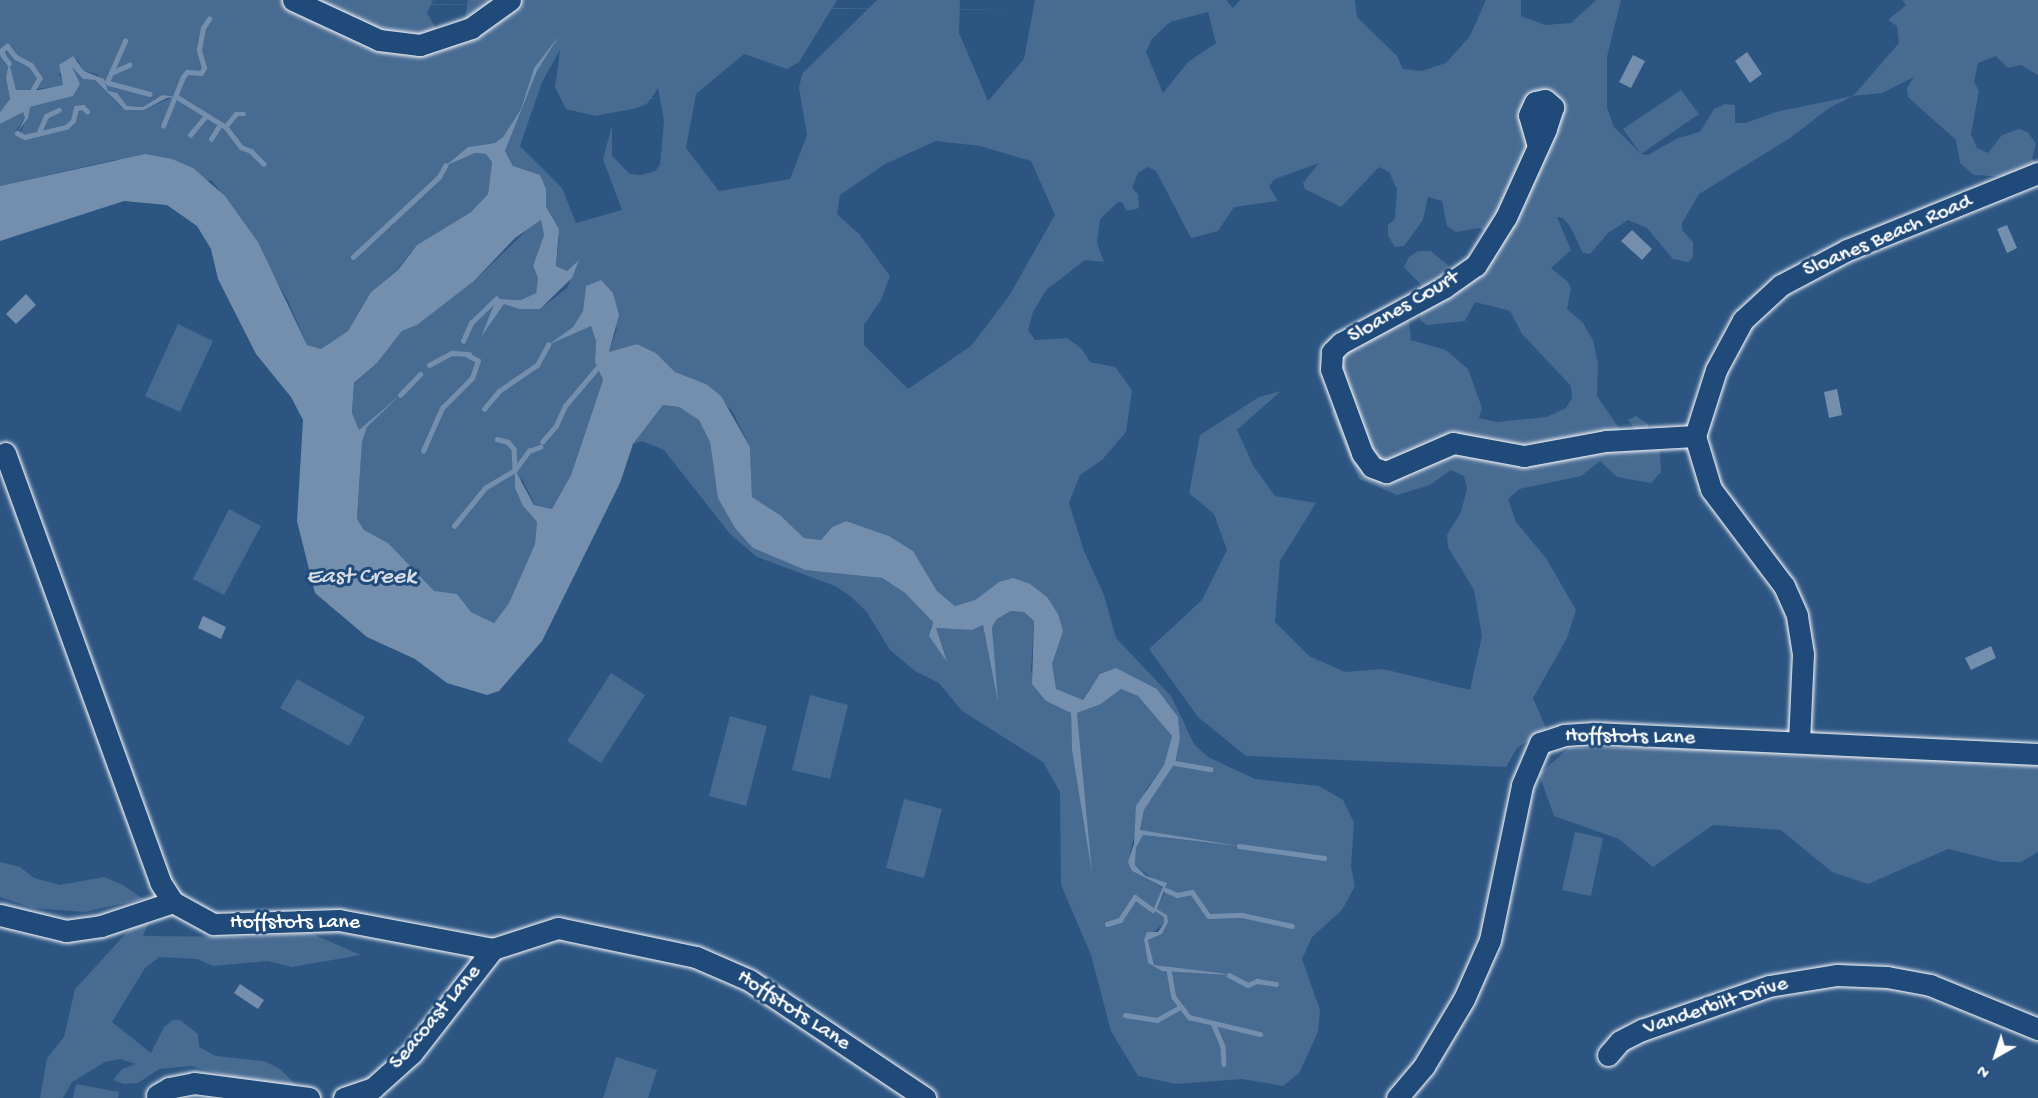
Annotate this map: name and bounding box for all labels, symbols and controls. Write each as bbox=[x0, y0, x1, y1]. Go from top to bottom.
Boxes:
street label: Sloanes Beach Road bbox=[1799, 189, 1977, 285]
street label: Sloanes Court bbox=[1344, 266, 1464, 350]
water label: East Creek bbox=[306, 564, 416, 592]
street label: Hoffstots Lane bbox=[1565, 724, 1695, 752]
street label: Hoffstots Lane bbox=[230, 911, 360, 937]
street label: Seacoast Lane bbox=[384, 960, 488, 1076]
street label: Hoffstots Lane bbox=[731, 964, 855, 1058]
street label: Vanderbilt Drive bbox=[1640, 971, 1792, 1043]
north arrow bbox=[1966, 1026, 2026, 1086]
text: N bbox=[1974, 1060, 1994, 1081]

